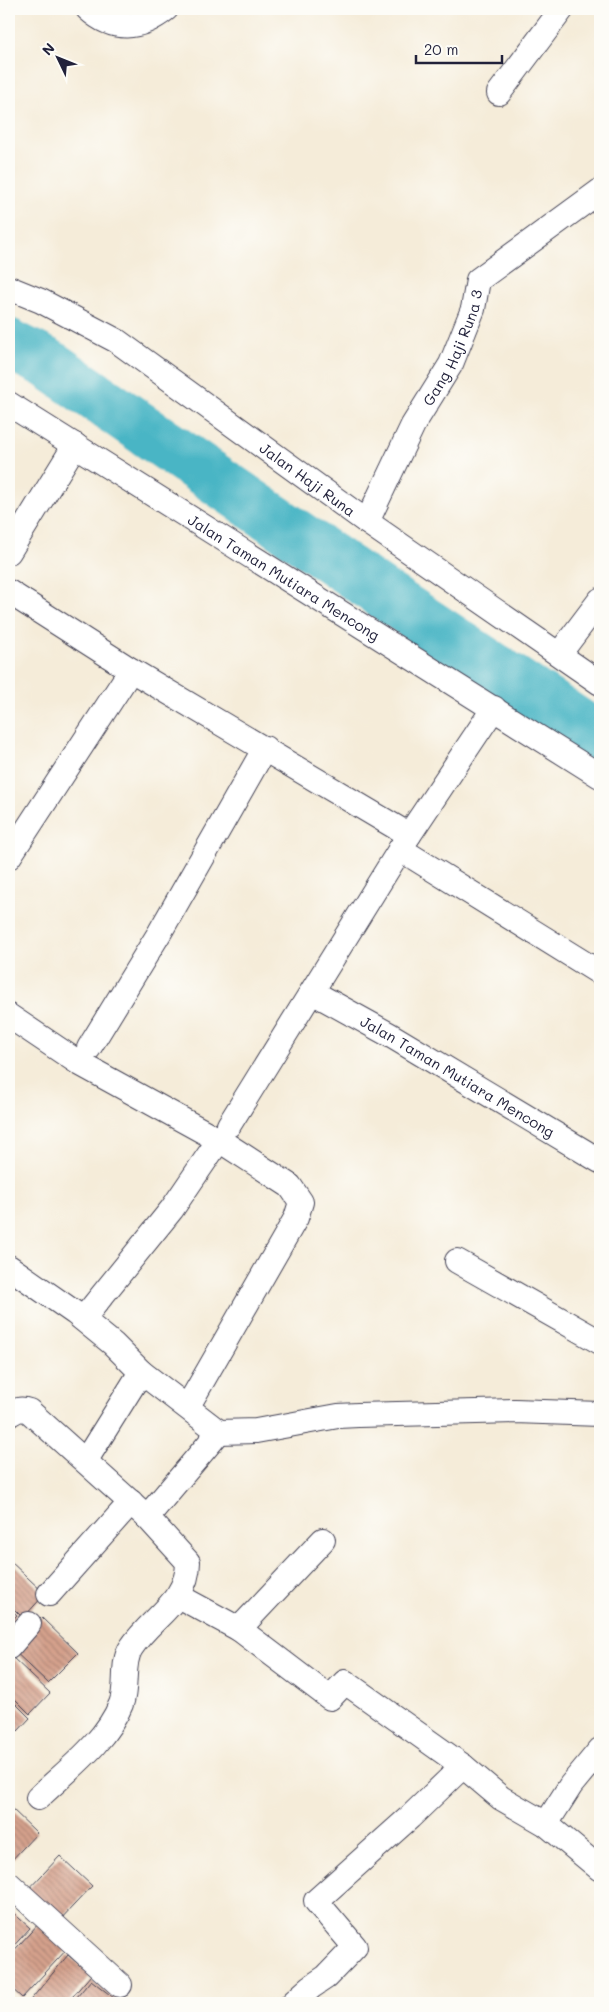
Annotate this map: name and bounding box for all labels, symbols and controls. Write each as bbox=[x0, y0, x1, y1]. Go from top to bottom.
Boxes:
north arrow bbox=[32, 32, 82, 82]
scale bar bbox=[416, 32, 503, 64]
text: N bbox=[38, 38, 59, 59]
text: 20 m bbox=[424, 39, 458, 59]
street label: Gang Haji Runa 3 bbox=[418, 288, 486, 409]
street label: Jalan Haji Runa bbox=[256, 438, 360, 521]
street label: Jalan Taman Mutiara Mencong bbox=[184, 509, 384, 645]
street label: Jalan Taman Mutiara Mencong bbox=[357, 1011, 559, 1142]

